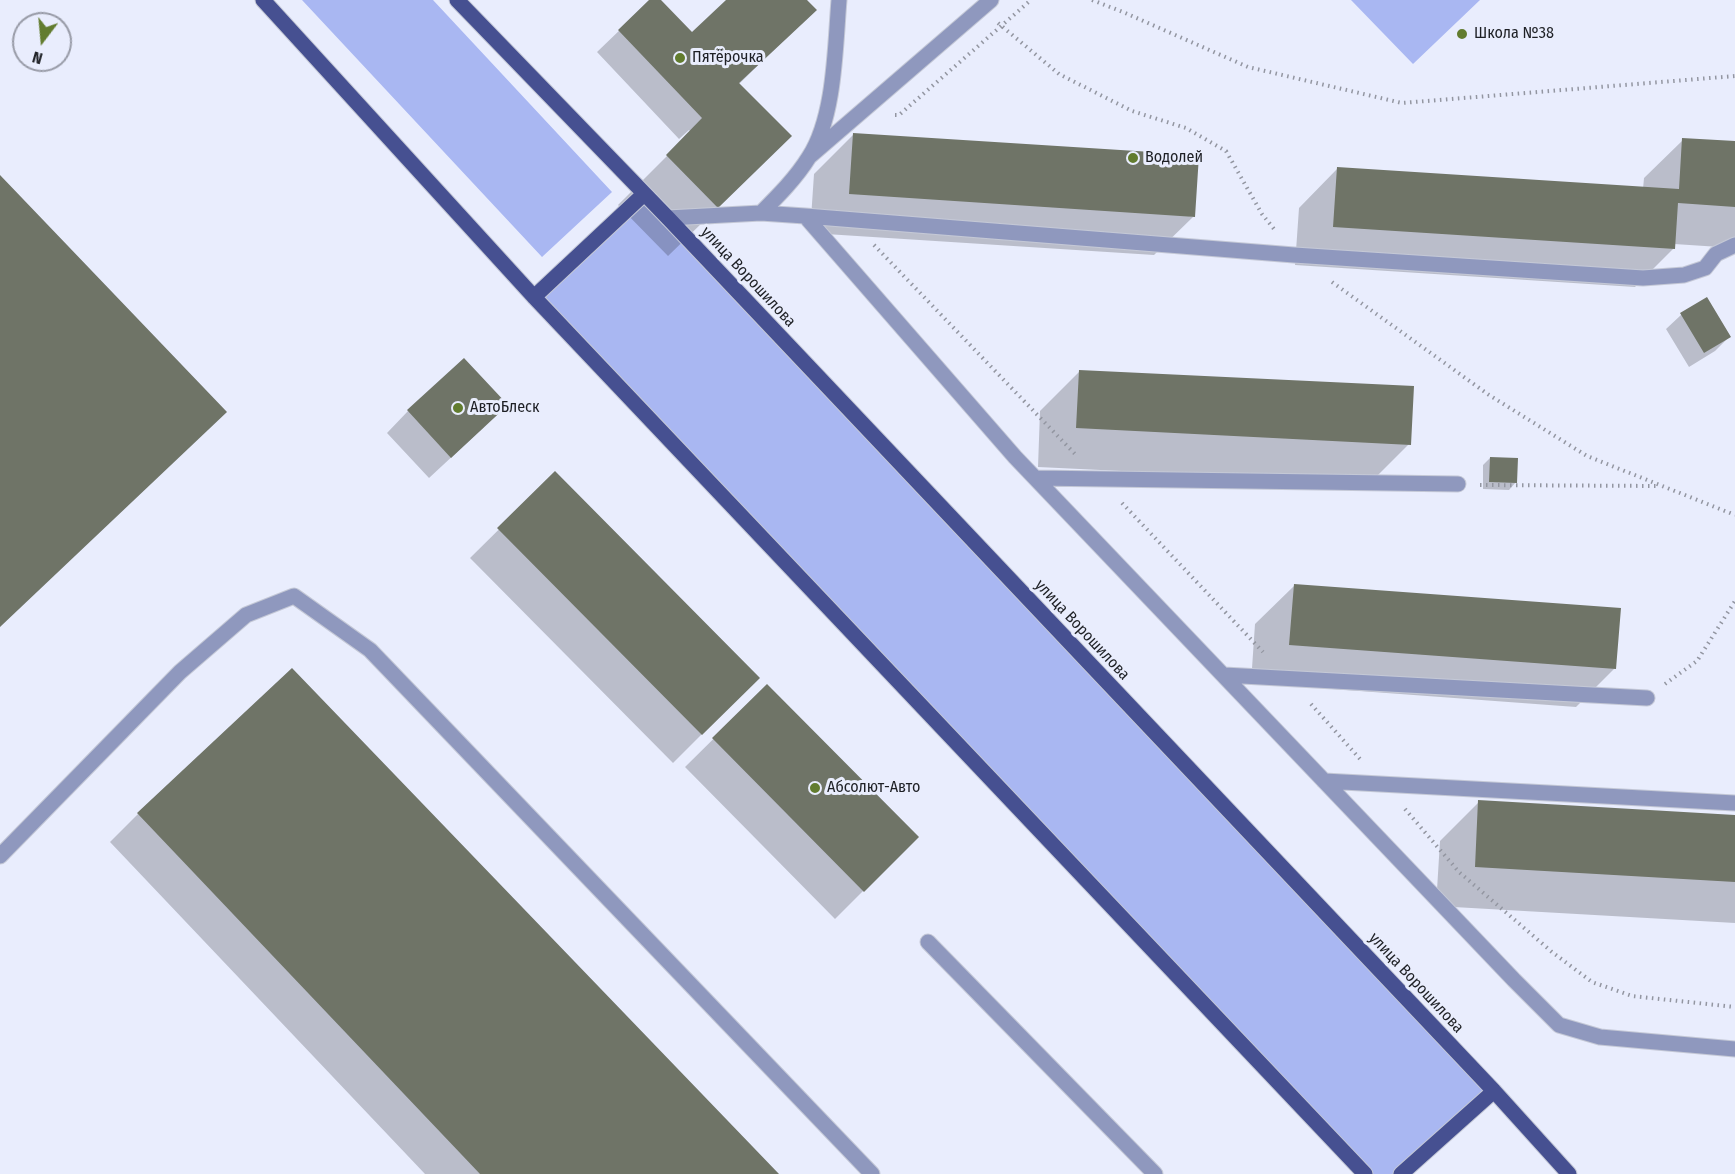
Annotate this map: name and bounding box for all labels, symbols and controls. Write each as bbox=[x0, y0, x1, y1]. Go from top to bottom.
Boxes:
north arrow bbox=[12, 12, 72, 72]
place label: Школа №38 bbox=[1474, 24, 1554, 44]
marker: Школа №38 bbox=[1455, 27, 1469, 41]
text: N bbox=[30, 47, 45, 68]
place label: Пятёрочка bbox=[692, 48, 764, 68]
marker: Пятёрочка bbox=[673, 51, 687, 65]
place label: Водолей bbox=[1145, 148, 1203, 168]
marker: Водолей bbox=[1126, 151, 1140, 165]
street label: улица Ворошилова bbox=[697, 223, 799, 331]
place label: АвтоБлеск bbox=[470, 398, 539, 418]
marker: АвтоБлеск bbox=[451, 401, 465, 415]
street label: улица Ворошилова bbox=[1031, 576, 1133, 684]
place label: Абсолют-Авто bbox=[827, 778, 920, 798]
marker: Абсолют-Авто bbox=[808, 781, 822, 795]
street label: улица Ворошилова bbox=[1365, 929, 1467, 1037]

